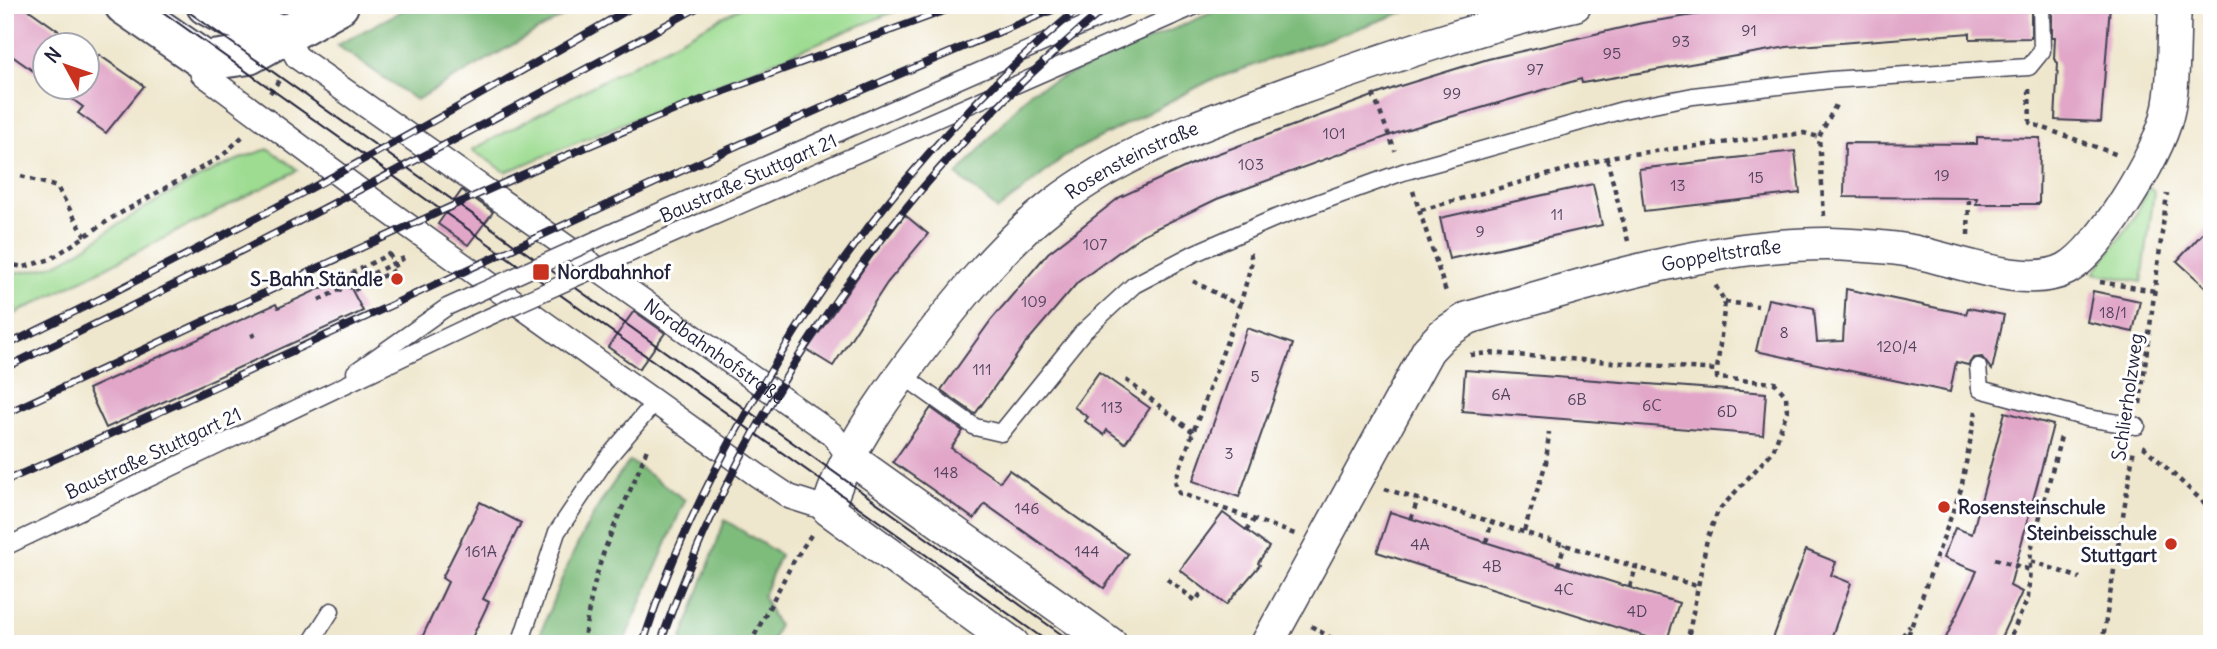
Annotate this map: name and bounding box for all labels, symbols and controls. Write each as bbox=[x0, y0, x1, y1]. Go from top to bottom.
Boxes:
house number: 91 bbox=[1741, 20, 1757, 40]
house number: 93 bbox=[1672, 31, 1690, 51]
north arrow bbox=[32, 32, 102, 102]
text: N bbox=[40, 42, 66, 68]
house number: 95 bbox=[1603, 43, 1621, 63]
house number: 97 bbox=[1526, 59, 1544, 79]
house number: 99 bbox=[1443, 83, 1461, 103]
street label: Rosensteinstraße bbox=[1060, 116, 1202, 204]
house number: 101 bbox=[1322, 123, 1346, 143]
street label: Baustraße Stuttgart 21 bbox=[656, 128, 840, 228]
house number: 103 bbox=[1238, 154, 1264, 174]
house number: 19 bbox=[1934, 165, 1950, 185]
house number: 15 bbox=[1748, 167, 1764, 187]
house number: 13 bbox=[1670, 175, 1686, 195]
house number: 11 bbox=[1551, 204, 1563, 224]
house number: 9 bbox=[1475, 221, 1485, 241]
house number: 107 bbox=[1083, 234, 1107, 254]
street label: Goppeltstraße bbox=[1659, 234, 1782, 277]
place label: Nordbahnhof bbox=[557, 260, 671, 284]
marker: Nordbahnhof bbox=[531, 262, 551, 282]
place label: S-Bahn Ständle bbox=[250, 267, 383, 291]
marker: S-Bahn Ständle bbox=[389, 271, 405, 287]
house number: 109 bbox=[1021, 291, 1047, 311]
street label: Nordbahnhofstraße bbox=[639, 293, 790, 409]
house number: 18/1 bbox=[2099, 302, 2127, 322]
house number: 8 bbox=[1779, 322, 1789, 342]
street label: Schlierholzweg bbox=[2106, 332, 2148, 462]
house number: 120/4 bbox=[1877, 336, 1917, 356]
house number: 111 bbox=[972, 359, 992, 379]
house number: 5 bbox=[1250, 366, 1260, 386]
house number: 6A bbox=[1491, 384, 1511, 404]
house number: 6B bbox=[1567, 389, 1587, 409]
house number: 6C bbox=[1642, 395, 1662, 415]
house number: 113 bbox=[1101, 397, 1123, 417]
house number: 6D bbox=[1717, 401, 1737, 421]
street label: Baustraße Stuttgart 21 bbox=[61, 402, 245, 504]
house number: 3 bbox=[1224, 443, 1234, 463]
house number: 148 bbox=[934, 462, 958, 482]
place label: Rosensteinschule bbox=[1958, 495, 2106, 519]
house number: 146 bbox=[1015, 498, 1039, 518]
marker: Rosensteinschule bbox=[1936, 499, 1952, 515]
place label: Steinbeisschule Stuttgart bbox=[2027, 521, 2158, 567]
house number: 4A bbox=[1410, 534, 1430, 554]
marker: Steinbeisschule Stuttgart bbox=[2163, 536, 2179, 552]
house number: 161A bbox=[465, 541, 497, 561]
house number: 144 bbox=[1075, 541, 1099, 561]
house number: 4B bbox=[1482, 556, 1502, 576]
house number: 4C bbox=[1554, 579, 1574, 599]
house number: 4D bbox=[1627, 601, 1647, 621]

